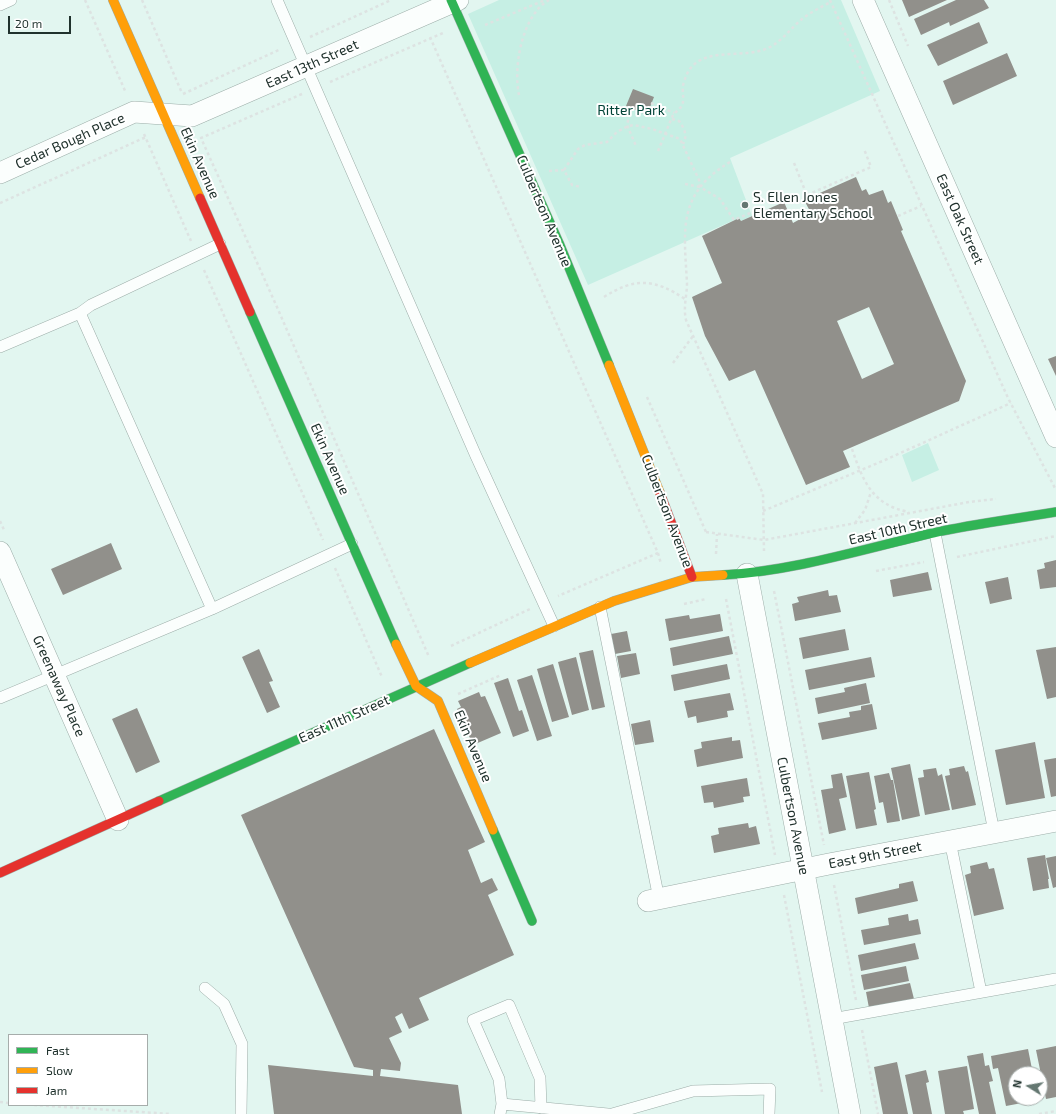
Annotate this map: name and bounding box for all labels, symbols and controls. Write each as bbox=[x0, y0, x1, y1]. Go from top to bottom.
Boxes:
scale bar bbox=[10, 8, 73, 34]
text: 20 m bbox=[15, 16, 42, 30]
street label: East 13th Street bbox=[263, 36, 361, 92]
park label: Ritter Park bbox=[597, 102, 665, 118]
street label: Cedar Bough Place bbox=[13, 109, 127, 173]
street label: Ekin Avenue bbox=[177, 125, 223, 201]
street label: Culbertson Avenue bbox=[513, 153, 575, 269]
street label: East Oak Street bbox=[933, 171, 987, 267]
place label: S. Ellen Jones Elementary School bbox=[753, 189, 872, 222]
marker: S. Ellen Jones Elementary School bbox=[740, 200, 750, 210]
street label: Ekin Avenue bbox=[307, 421, 353, 497]
street label: Culbertson Avenue bbox=[638, 452, 696, 570]
street label: East 10th Street bbox=[847, 509, 949, 549]
street label: Greenaway Place bbox=[29, 633, 89, 739]
street label: East 11th Street bbox=[296, 691, 392, 747]
street label: Ekin Avenue bbox=[450, 707, 496, 785]
street label: Culbertson Avenue bbox=[773, 756, 813, 876]
street label: East 9th Street bbox=[827, 838, 923, 872]
legend bbox=[8, 1034, 148, 1106]
text: Fast bbox=[46, 1043, 69, 1057]
text: Slow bbox=[46, 1063, 73, 1077]
north arrow bbox=[1008, 1066, 1048, 1106]
text: N bbox=[1010, 1079, 1024, 1089]
text: Jam bbox=[46, 1083, 67, 1097]

